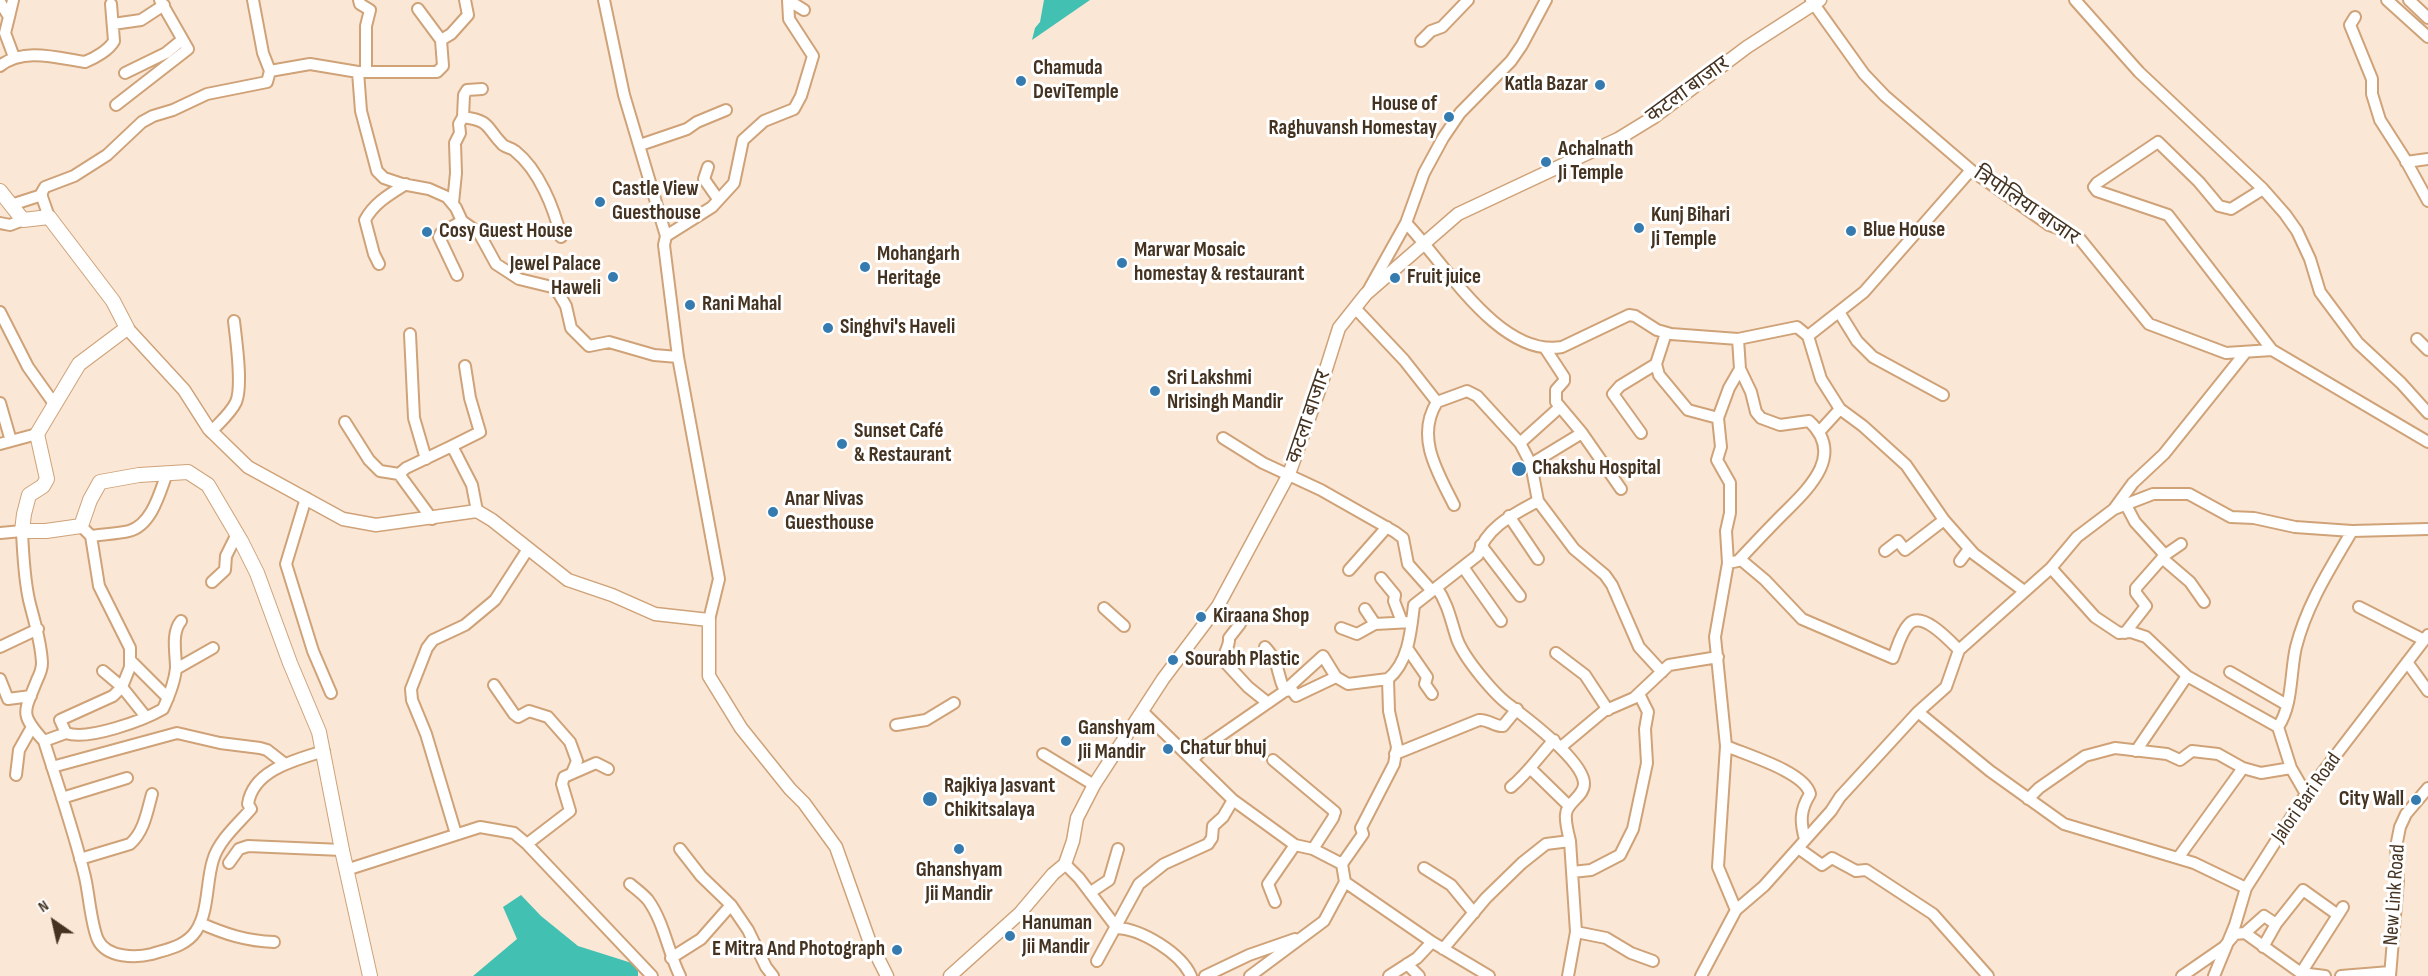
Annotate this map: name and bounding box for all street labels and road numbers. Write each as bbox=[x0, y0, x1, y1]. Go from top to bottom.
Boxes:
street label: कटला बाजार bbox=[1641, 51, 1735, 129]
street label: त्रिपोलिया बाजार bbox=[1968, 161, 2084, 251]
street label: कटला बाजार bbox=[1281, 367, 1337, 467]
street label: Jalori Bari Road bbox=[2267, 748, 2347, 848]
street label: New Link Road bbox=[2379, 844, 2411, 946]

